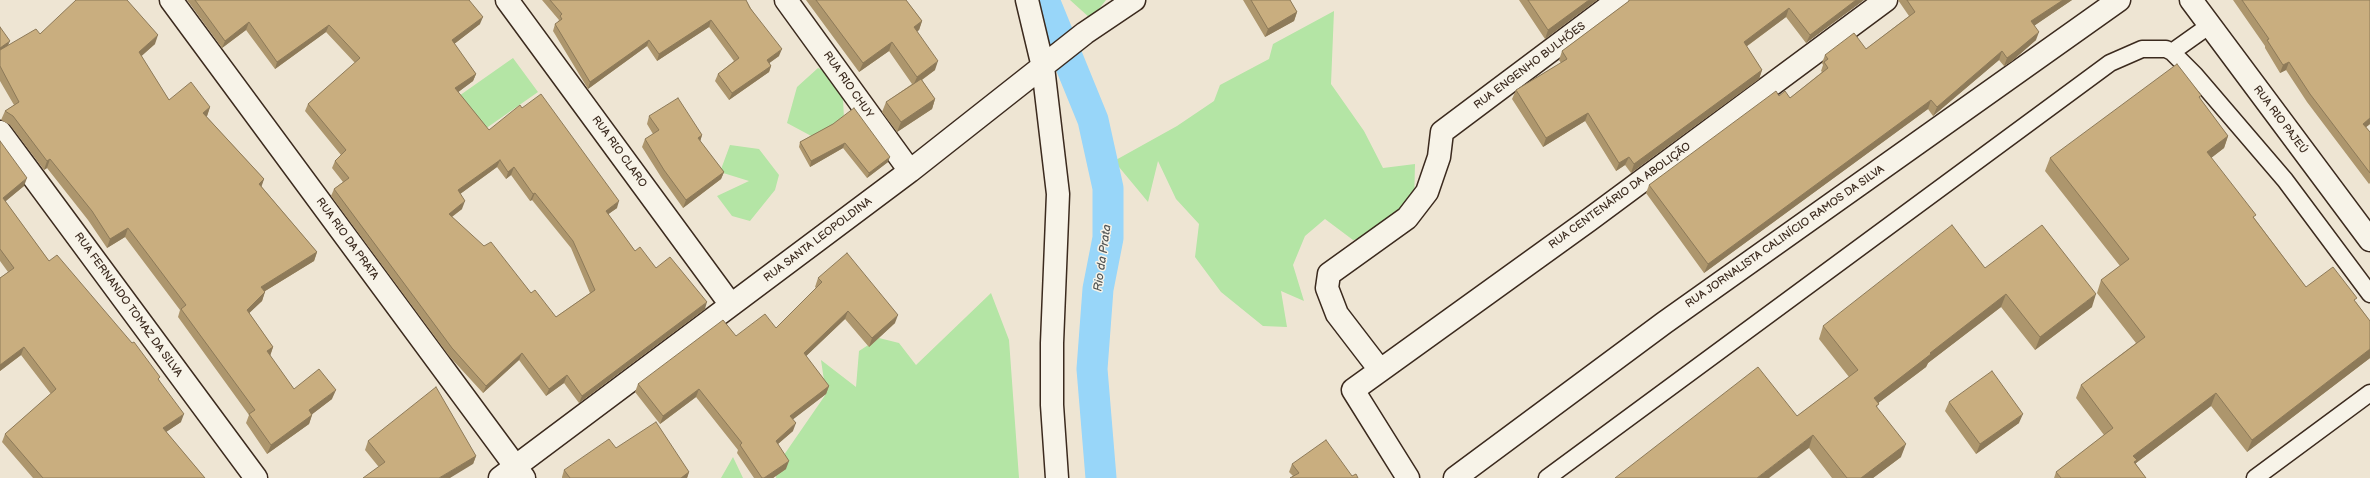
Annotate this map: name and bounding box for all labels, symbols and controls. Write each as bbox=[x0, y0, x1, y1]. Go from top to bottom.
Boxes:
street label: RUA ENGENHO BULHÕES bbox=[1472, 20, 1588, 112]
street label: RUA RIO CHUY bbox=[820, 49, 876, 121]
street label: RUA RIO PAJEÚ bbox=[2250, 83, 2310, 157]
street label: RUA RIO CLARO bbox=[589, 114, 649, 190]
street label: RUA CENTENÁRIO DA ABOLIÇÃO bbox=[1546, 140, 1694, 252]
street label: RUA JORNALISTA CALINÍCIO RAMOS DA SILVA bbox=[1683, 163, 1887, 311]
street label: RUA SANTA LEOPOLDINA bbox=[761, 195, 875, 285]
street label: RUA RIO DA PRATA bbox=[313, 196, 381, 282]
water label: Rio da Prata bbox=[1091, 224, 1115, 292]
street label: RUA FERNANDO TOMAZ DA SILVA bbox=[71, 230, 185, 380]

